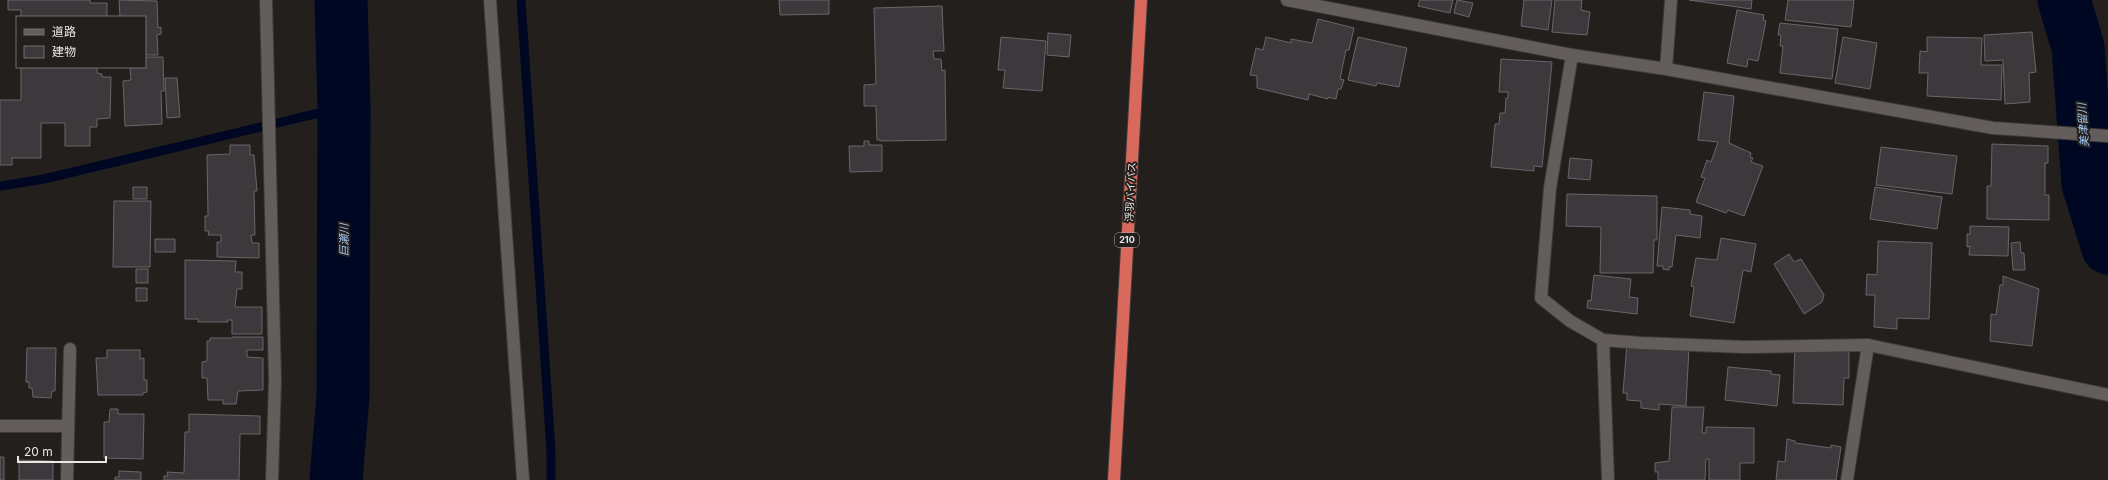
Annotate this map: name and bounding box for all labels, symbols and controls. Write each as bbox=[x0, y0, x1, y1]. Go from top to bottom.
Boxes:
legend bbox=[16, 16, 146, 68]
text: 道路 bbox=[52, 24, 76, 39]
text: 建物 bbox=[52, 44, 76, 59]
water label: 美津留川 bbox=[2074, 102, 2092, 147]
street label: 浮羽バイパス bbox=[1122, 162, 1138, 222]
water label: 巨瀬川 bbox=[337, 223, 351, 257]
road number: 210 bbox=[1115, 233, 1139, 247]
scale bar bbox=[18, 438, 106, 464]
text: 20 m bbox=[24, 444, 53, 459]

